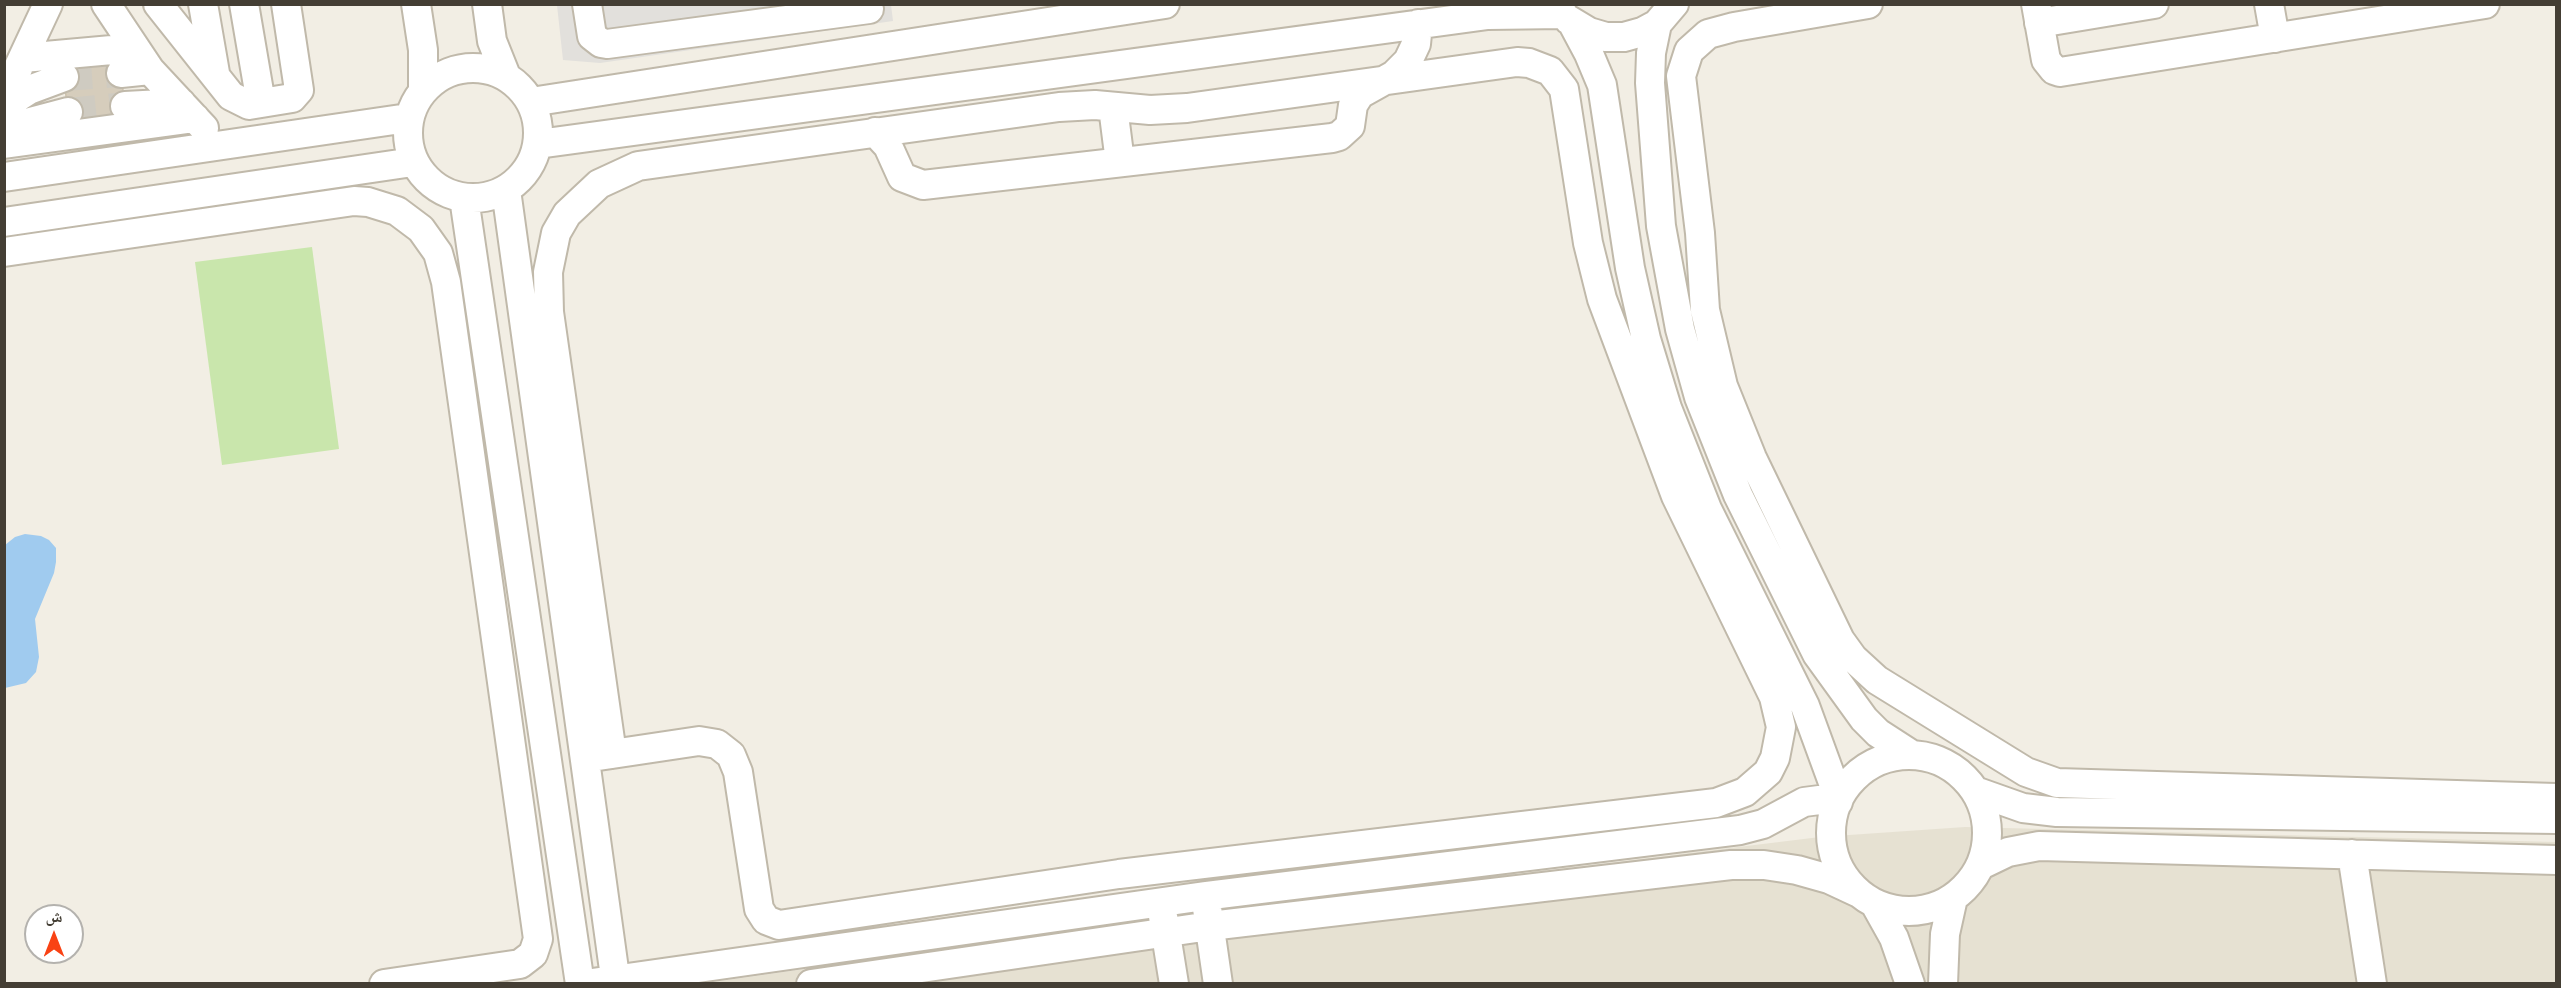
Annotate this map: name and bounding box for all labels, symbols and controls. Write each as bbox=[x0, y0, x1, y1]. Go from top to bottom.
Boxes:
north arrow bbox=[24, 904, 84, 964]
text: ش bbox=[46, 908, 62, 928]

